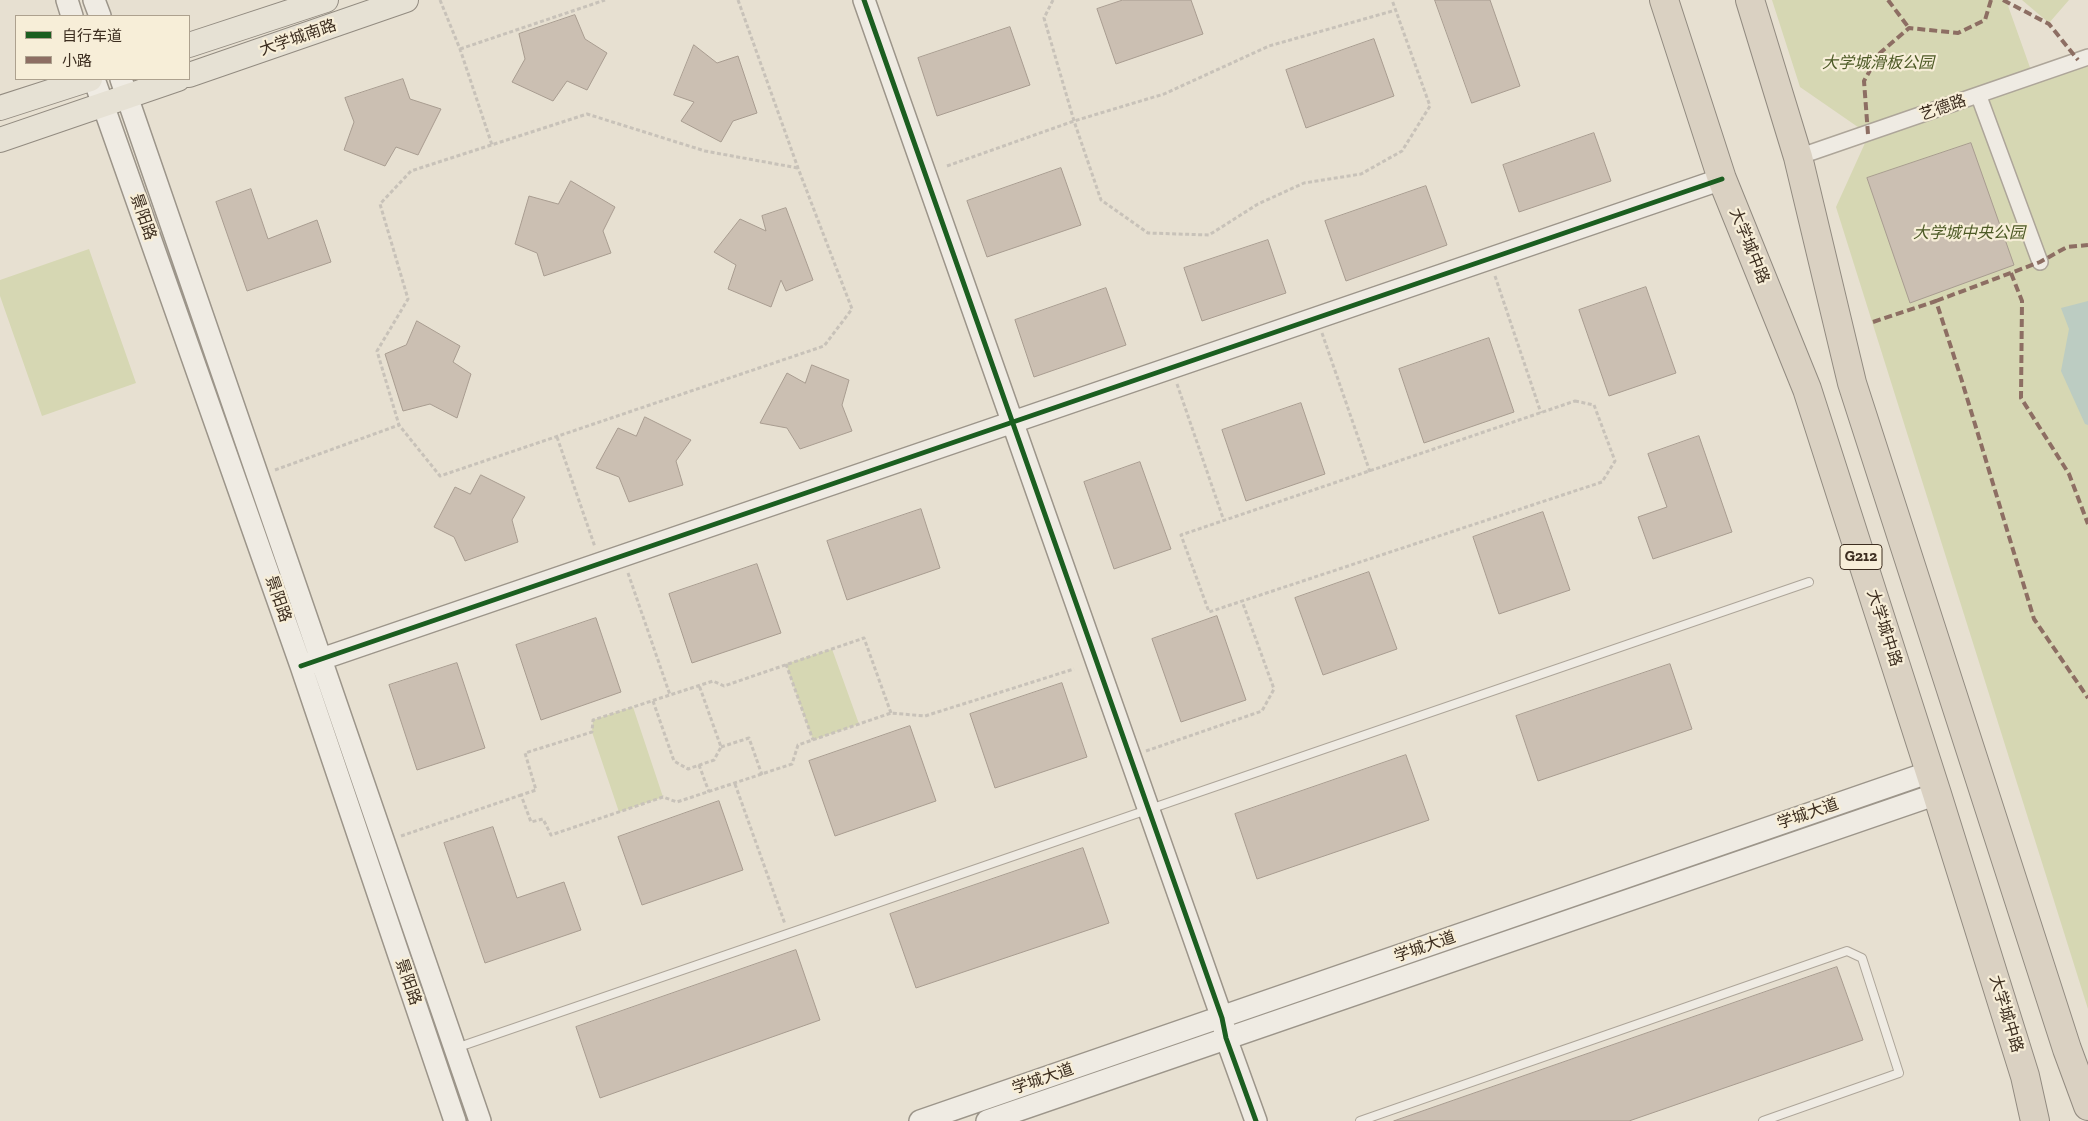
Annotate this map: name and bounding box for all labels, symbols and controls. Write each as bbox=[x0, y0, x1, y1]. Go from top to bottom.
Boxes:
legend bbox=[15, 15, 190, 80]
street label: 大学城南路 bbox=[257, 16, 339, 60]
text: 自行车道 bbox=[62, 27, 122, 45]
text: 小路 bbox=[62, 52, 92, 70]
park label: 大学城滑板公园 bbox=[1822, 53, 1934, 73]
street label: 艺德路 bbox=[1917, 91, 1969, 125]
street label: 景阳路 bbox=[126, 191, 160, 243]
street label: 大学城中路 bbox=[1725, 205, 1773, 287]
park label: 大学城中央公园 bbox=[1913, 223, 2025, 243]
road number: G212 bbox=[1840, 544, 1882, 570]
street label: 景阳路 bbox=[261, 573, 295, 625]
street label: 大学城中路 bbox=[1863, 587, 1905, 669]
street label: 学城大道 bbox=[1775, 795, 1841, 833]
street label: 学城大道 bbox=[1392, 928, 1458, 966]
street label: 景阳路 bbox=[391, 956, 425, 1008]
street label: 大学城中路 bbox=[1985, 973, 2027, 1055]
street label: 学城大道 bbox=[1010, 1060, 1076, 1098]

